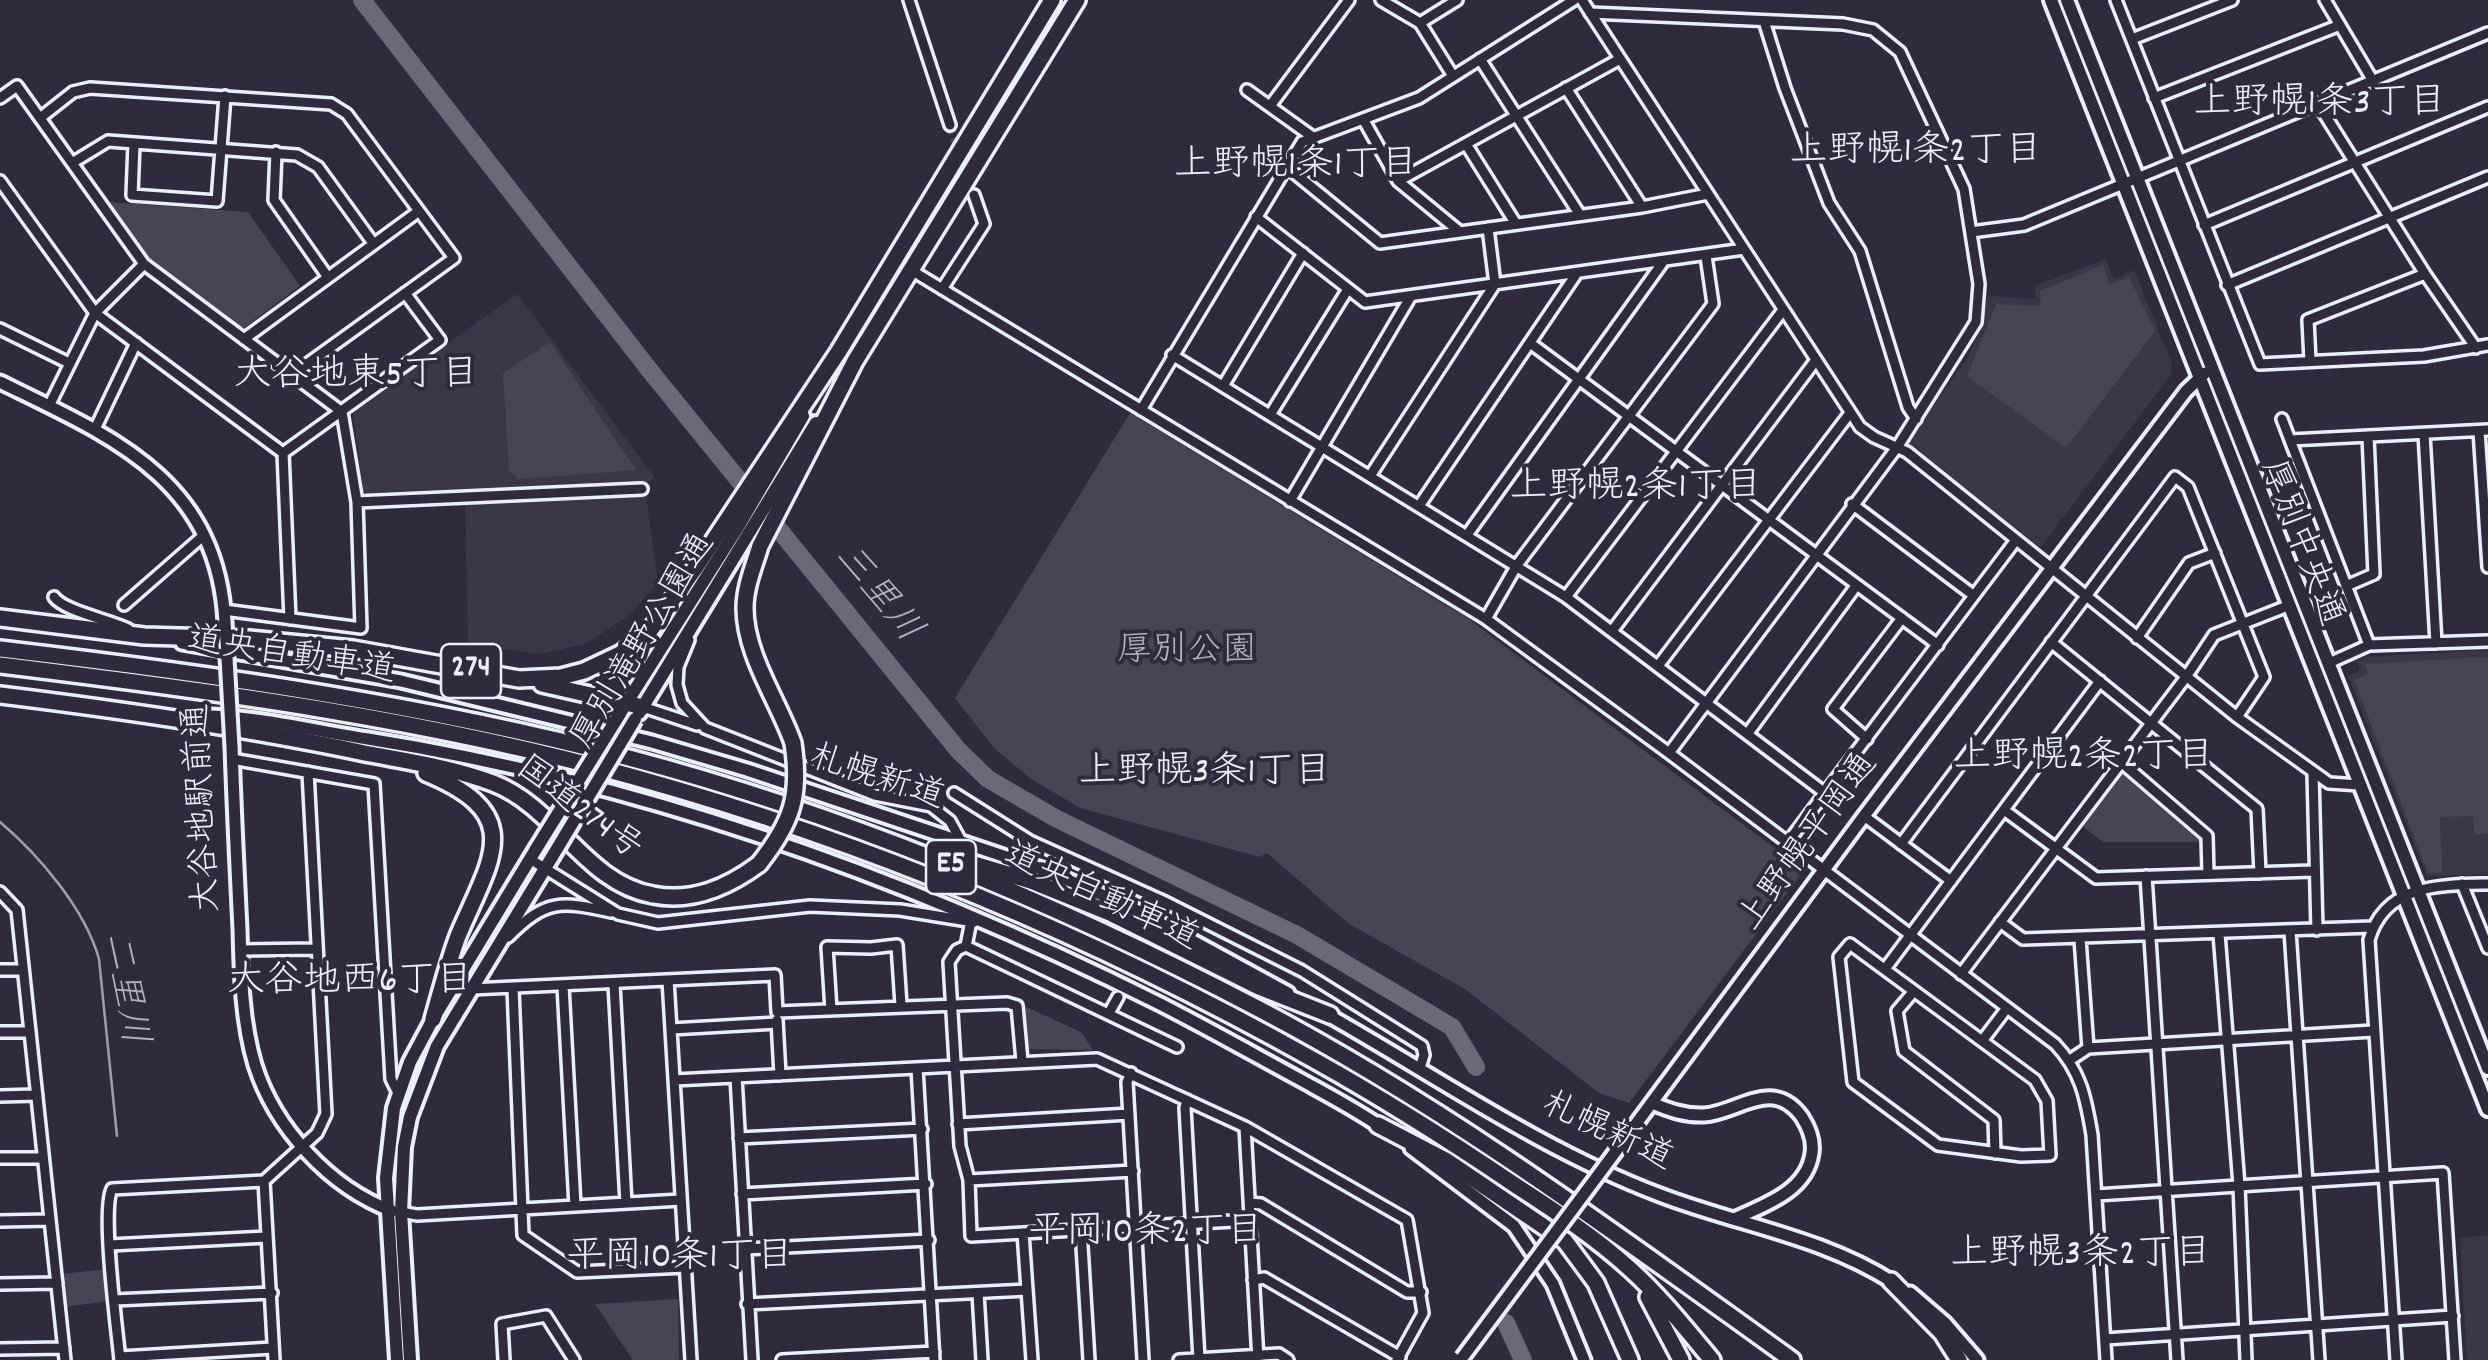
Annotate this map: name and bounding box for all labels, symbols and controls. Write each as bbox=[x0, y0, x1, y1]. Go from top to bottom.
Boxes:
district label: 上野幌1条3丁目 bbox=[2193, 84, 2447, 130]
district label: 上野幌1条2丁目 bbox=[1790, 132, 2042, 178]
district label: 上野幌1条1丁目 bbox=[1174, 146, 1418, 192]
district label: 大谷地東5丁目 bbox=[233, 356, 479, 402]
street label: 厚別中央通 bbox=[2247, 455, 2349, 633]
district label: 上野幌2条1丁目 bbox=[1510, 468, 1762, 514]
street label: 厚別滝野公園通 bbox=[565, 527, 727, 759]
water label: 三里川 bbox=[821, 537, 929, 655]
street label: 道央自動車道 bbox=[184, 622, 398, 696]
park label: 厚別公園 bbox=[1117, 633, 1257, 675]
road number: 274 bbox=[441, 644, 501, 698]
street label: 大谷地駅前通 bbox=[180, 702, 232, 914]
district label: 上野幌2条2丁目 bbox=[1953, 738, 2215, 784]
street label: 札幌新道 bbox=[803, 739, 949, 823]
street label: 上野幌平岡通 bbox=[1732, 747, 1890, 941]
street label: 国道274号 bbox=[505, 750, 649, 872]
district label: 上野幌3条1丁目 bbox=[1078, 753, 1332, 799]
street label: 道央自動車道 bbox=[996, 837, 1204, 963]
road number: E5 bbox=[926, 840, 976, 894]
water label: 二里川 bbox=[89, 929, 153, 1049]
district label: 大谷地西6丁目 bbox=[227, 962, 473, 1008]
street label: 札幌新道 bbox=[1534, 1086, 1678, 1184]
district label: 平岡10条2丁目 bbox=[1028, 1213, 1264, 1259]
district label: 上野幌3条2丁目 bbox=[1950, 1235, 2212, 1281]
district label: 平岡10条1丁目 bbox=[566, 1238, 794, 1284]

